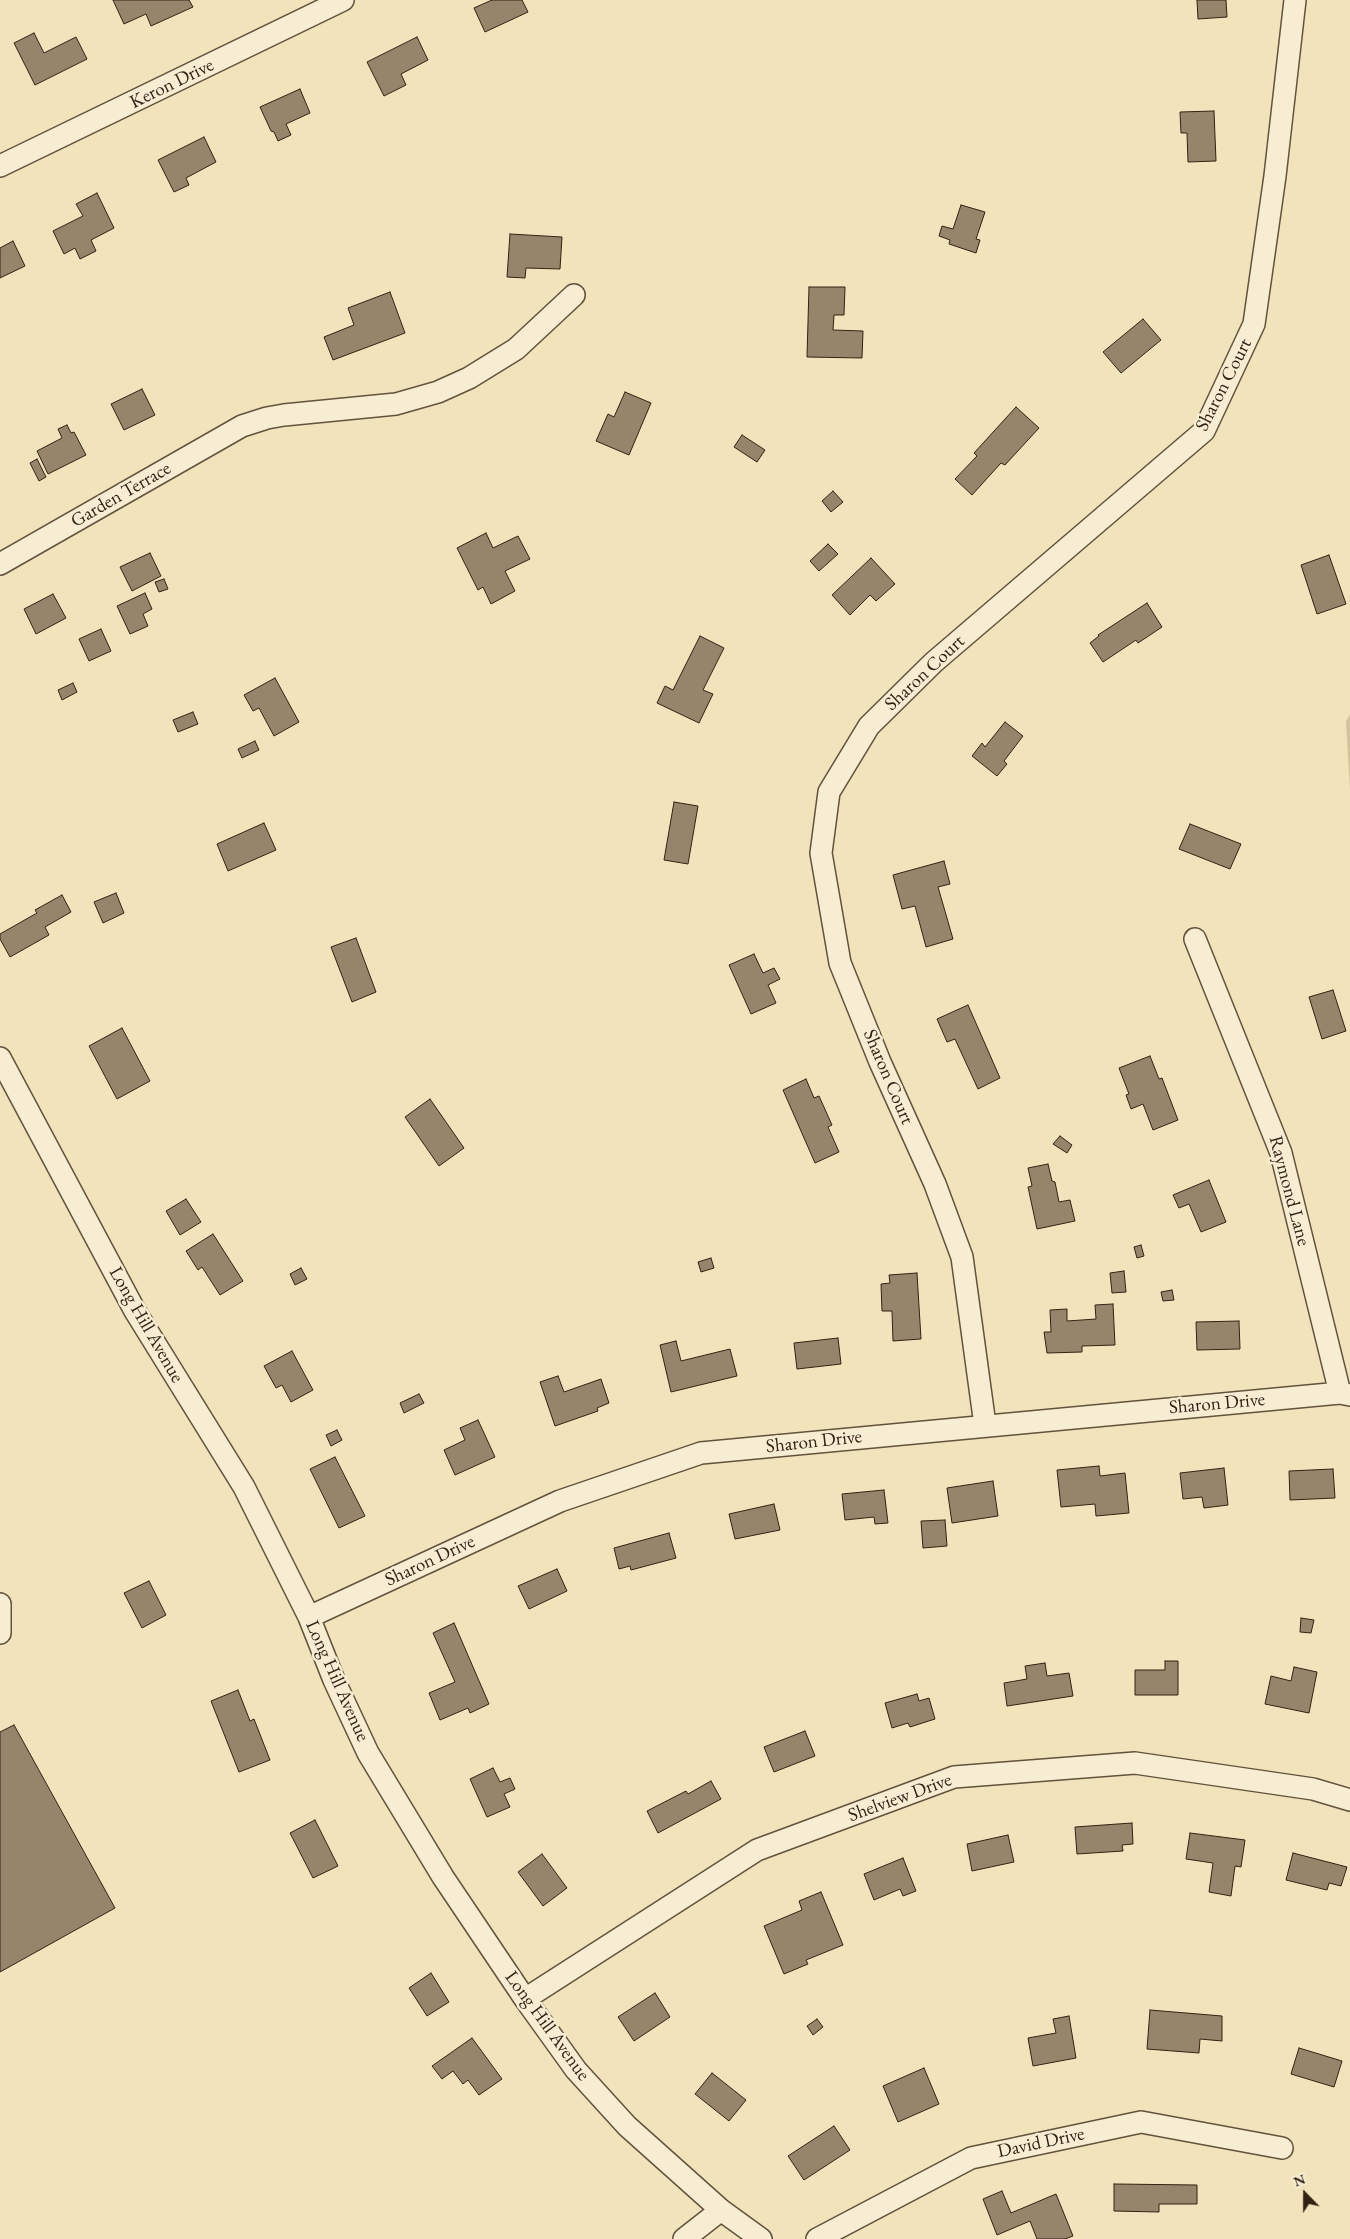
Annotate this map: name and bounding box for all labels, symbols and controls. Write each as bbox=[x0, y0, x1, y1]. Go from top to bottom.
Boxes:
street label: Keron Drive bbox=[126, 54, 218, 114]
street label: Sharon Court bbox=[1191, 335, 1257, 435]
street label: Garden Terrace bbox=[67, 457, 175, 533]
street label: Sharon Court bbox=[880, 630, 970, 716]
street label: Sharon Court bbox=[858, 1026, 918, 1128]
street label: Raymond Lane bbox=[1263, 1133, 1315, 1249]
street label: Long Hill Avenue bbox=[104, 1263, 188, 1387]
street label: Sharon Drive bbox=[1168, 1388, 1266, 1420]
street label: Sharon Drive bbox=[765, 1426, 863, 1458]
street label: Sharon Drive bbox=[382, 1530, 478, 1592]
street label: Long Hill Avenue bbox=[300, 1617, 374, 1745]
street label: Shelview Drive bbox=[845, 1769, 955, 1827]
street label: Long Hill Avenue bbox=[500, 1967, 594, 2085]
street label: David Drive bbox=[995, 2123, 1087, 2163]
north arrow bbox=[1280, 2169, 1330, 2219]
text: N bbox=[1291, 2170, 1308, 2191]

